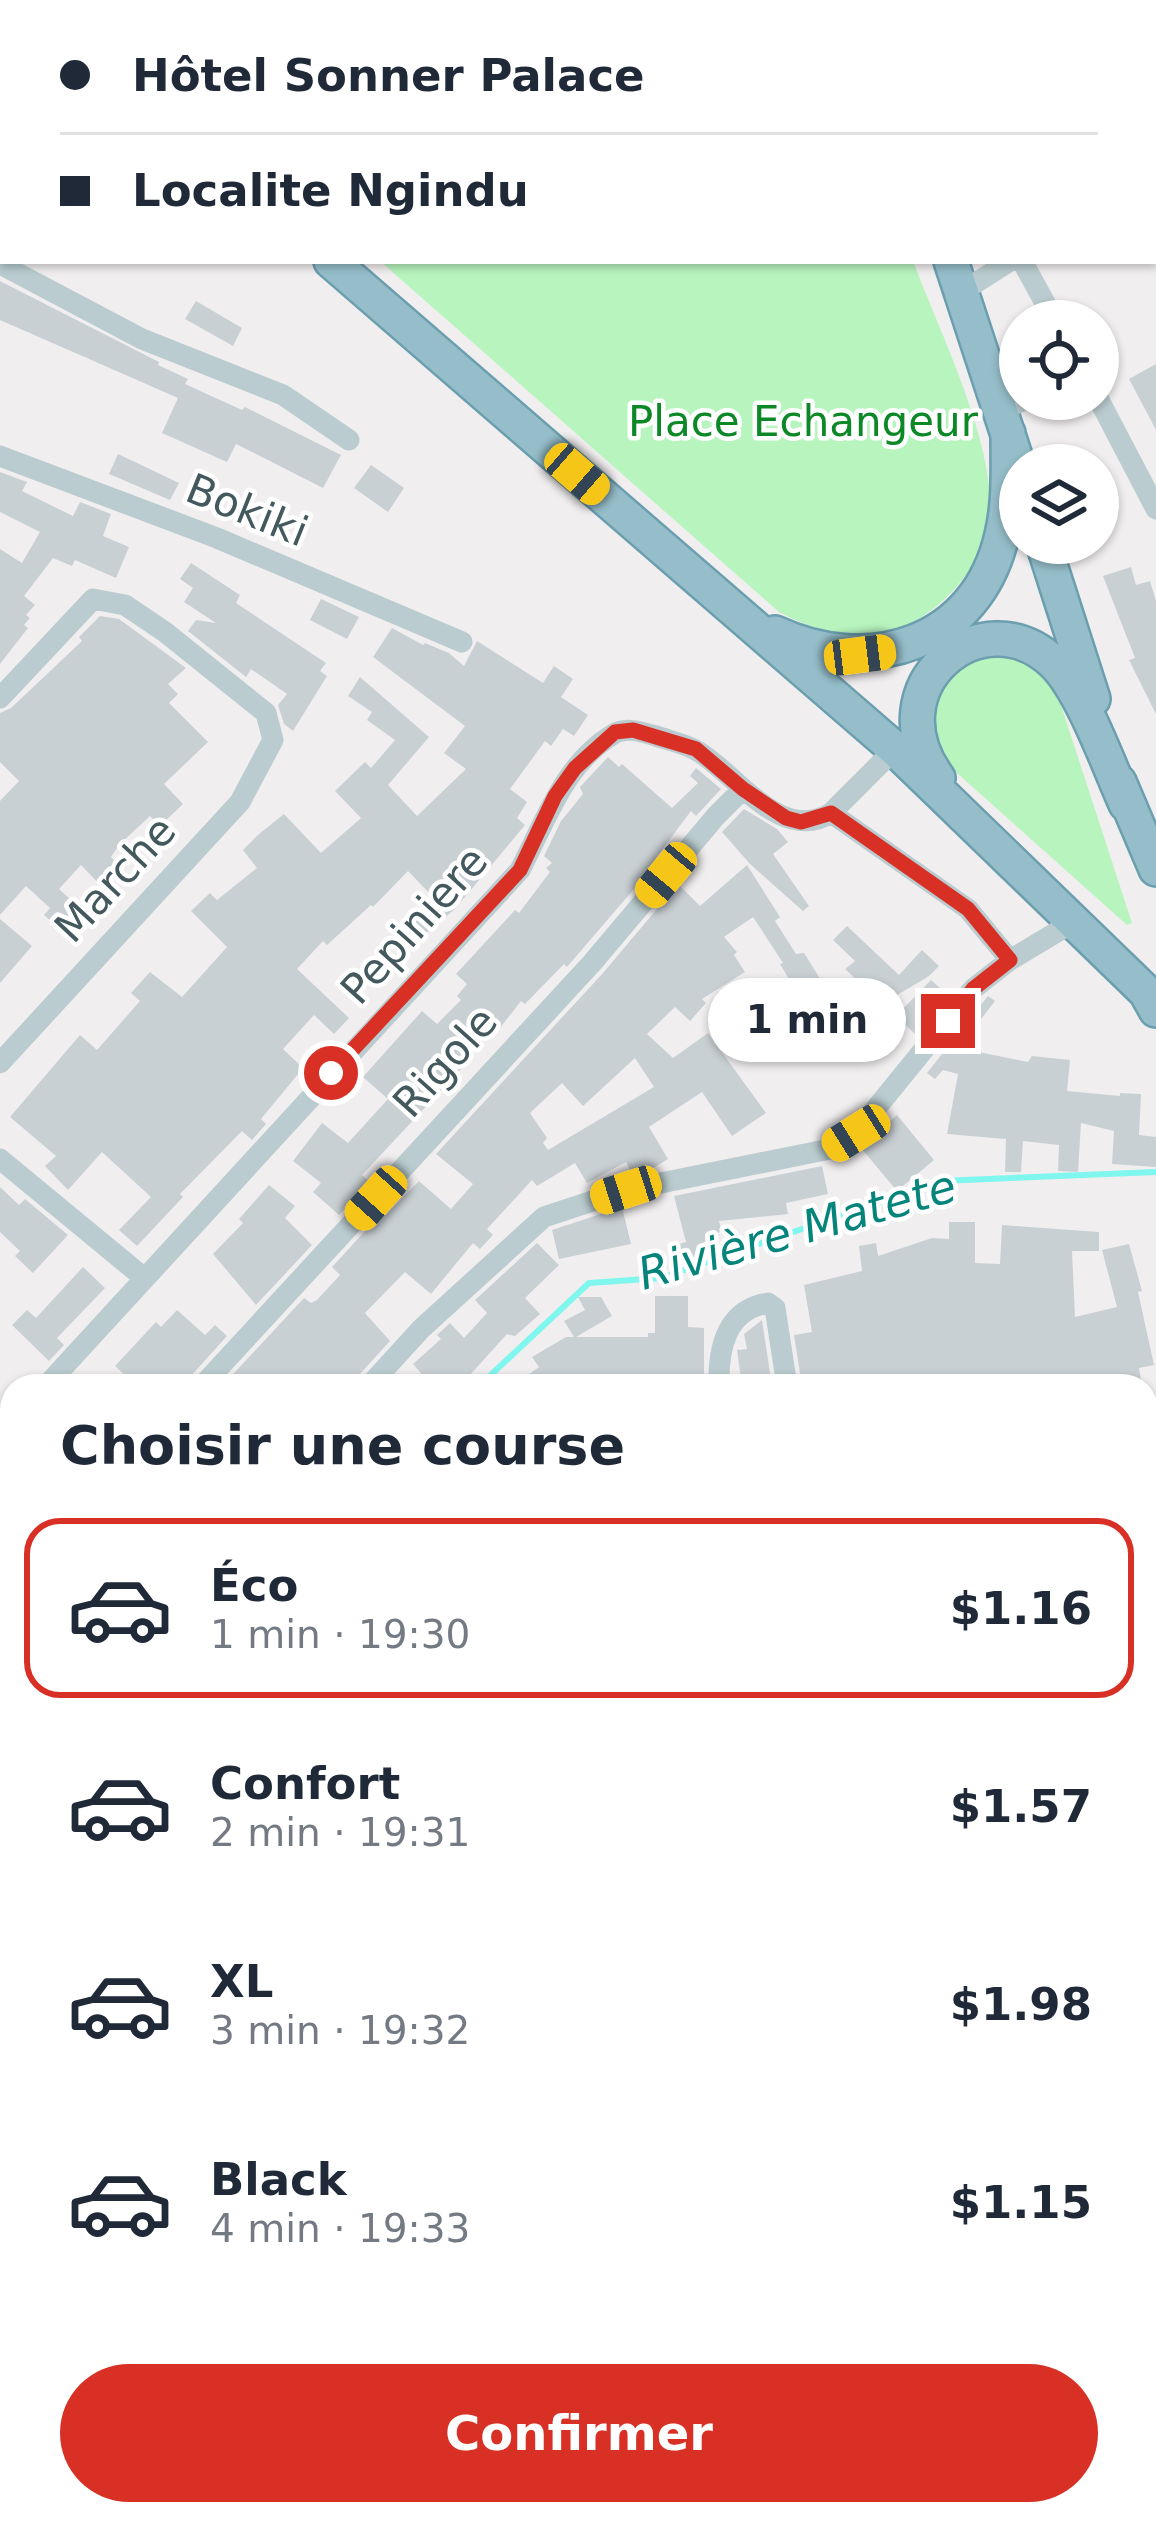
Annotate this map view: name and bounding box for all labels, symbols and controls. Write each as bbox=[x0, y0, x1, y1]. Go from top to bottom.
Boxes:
text: Hôtel Sonner Palace bbox=[132, 49, 645, 102]
text: Localite Ngindu bbox=[132, 164, 529, 217]
map controls bbox=[999, 300, 1119, 564]
button: locate bbox=[999, 300, 1119, 420]
park label: Place Echangeur bbox=[628, 397, 979, 446]
car bbox=[538, 437, 616, 511]
button: layers bbox=[999, 444, 1119, 564]
street label: Bokiki bbox=[179, 464, 315, 556]
car bbox=[822, 633, 898, 677]
street label: Marche bbox=[45, 806, 185, 952]
street label: Pepiniere bbox=[331, 836, 497, 1014]
car bbox=[629, 836, 703, 914]
callout: 1 min bbox=[708, 979, 906, 1063]
route end bbox=[921, 994, 975, 1048]
street label: Rigole bbox=[383, 997, 507, 1127]
text: 1 min bbox=[746, 997, 868, 1042]
route start bbox=[304, 1046, 358, 1100]
car bbox=[816, 1099, 896, 1167]
car bbox=[339, 1159, 413, 1237]
water label: Rivière Matete bbox=[632, 1159, 962, 1301]
car bbox=[586, 1162, 666, 1218]
text: Choisir une course bbox=[60, 1414, 625, 1477]
icon: car bbox=[66, 1554, 174, 1662]
text: Éco bbox=[210, 1559, 298, 1612]
text: $1.16 bbox=[950, 1582, 1092, 1635]
text: 1 min · 19:30 bbox=[210, 1612, 470, 1657]
icon: car bbox=[66, 1752, 174, 1860]
text: Confort bbox=[210, 1757, 400, 1810]
text: $1.57 bbox=[950, 1780, 1092, 1833]
text: 2 min · 19:31 bbox=[210, 1810, 470, 1855]
icon: car bbox=[66, 1950, 174, 2058]
text: XL bbox=[210, 1955, 273, 2008]
text: $1.98 bbox=[950, 1978, 1092, 2031]
text: 3 min · 19:32 bbox=[210, 2008, 470, 2053]
icon: car bbox=[66, 2148, 174, 2256]
text: Black bbox=[210, 2153, 347, 2206]
text: $1.15 bbox=[950, 2176, 1092, 2229]
text: 4 min · 19:33 bbox=[210, 2206, 470, 2251]
button: Confirmer bbox=[60, 2364, 1098, 2502]

